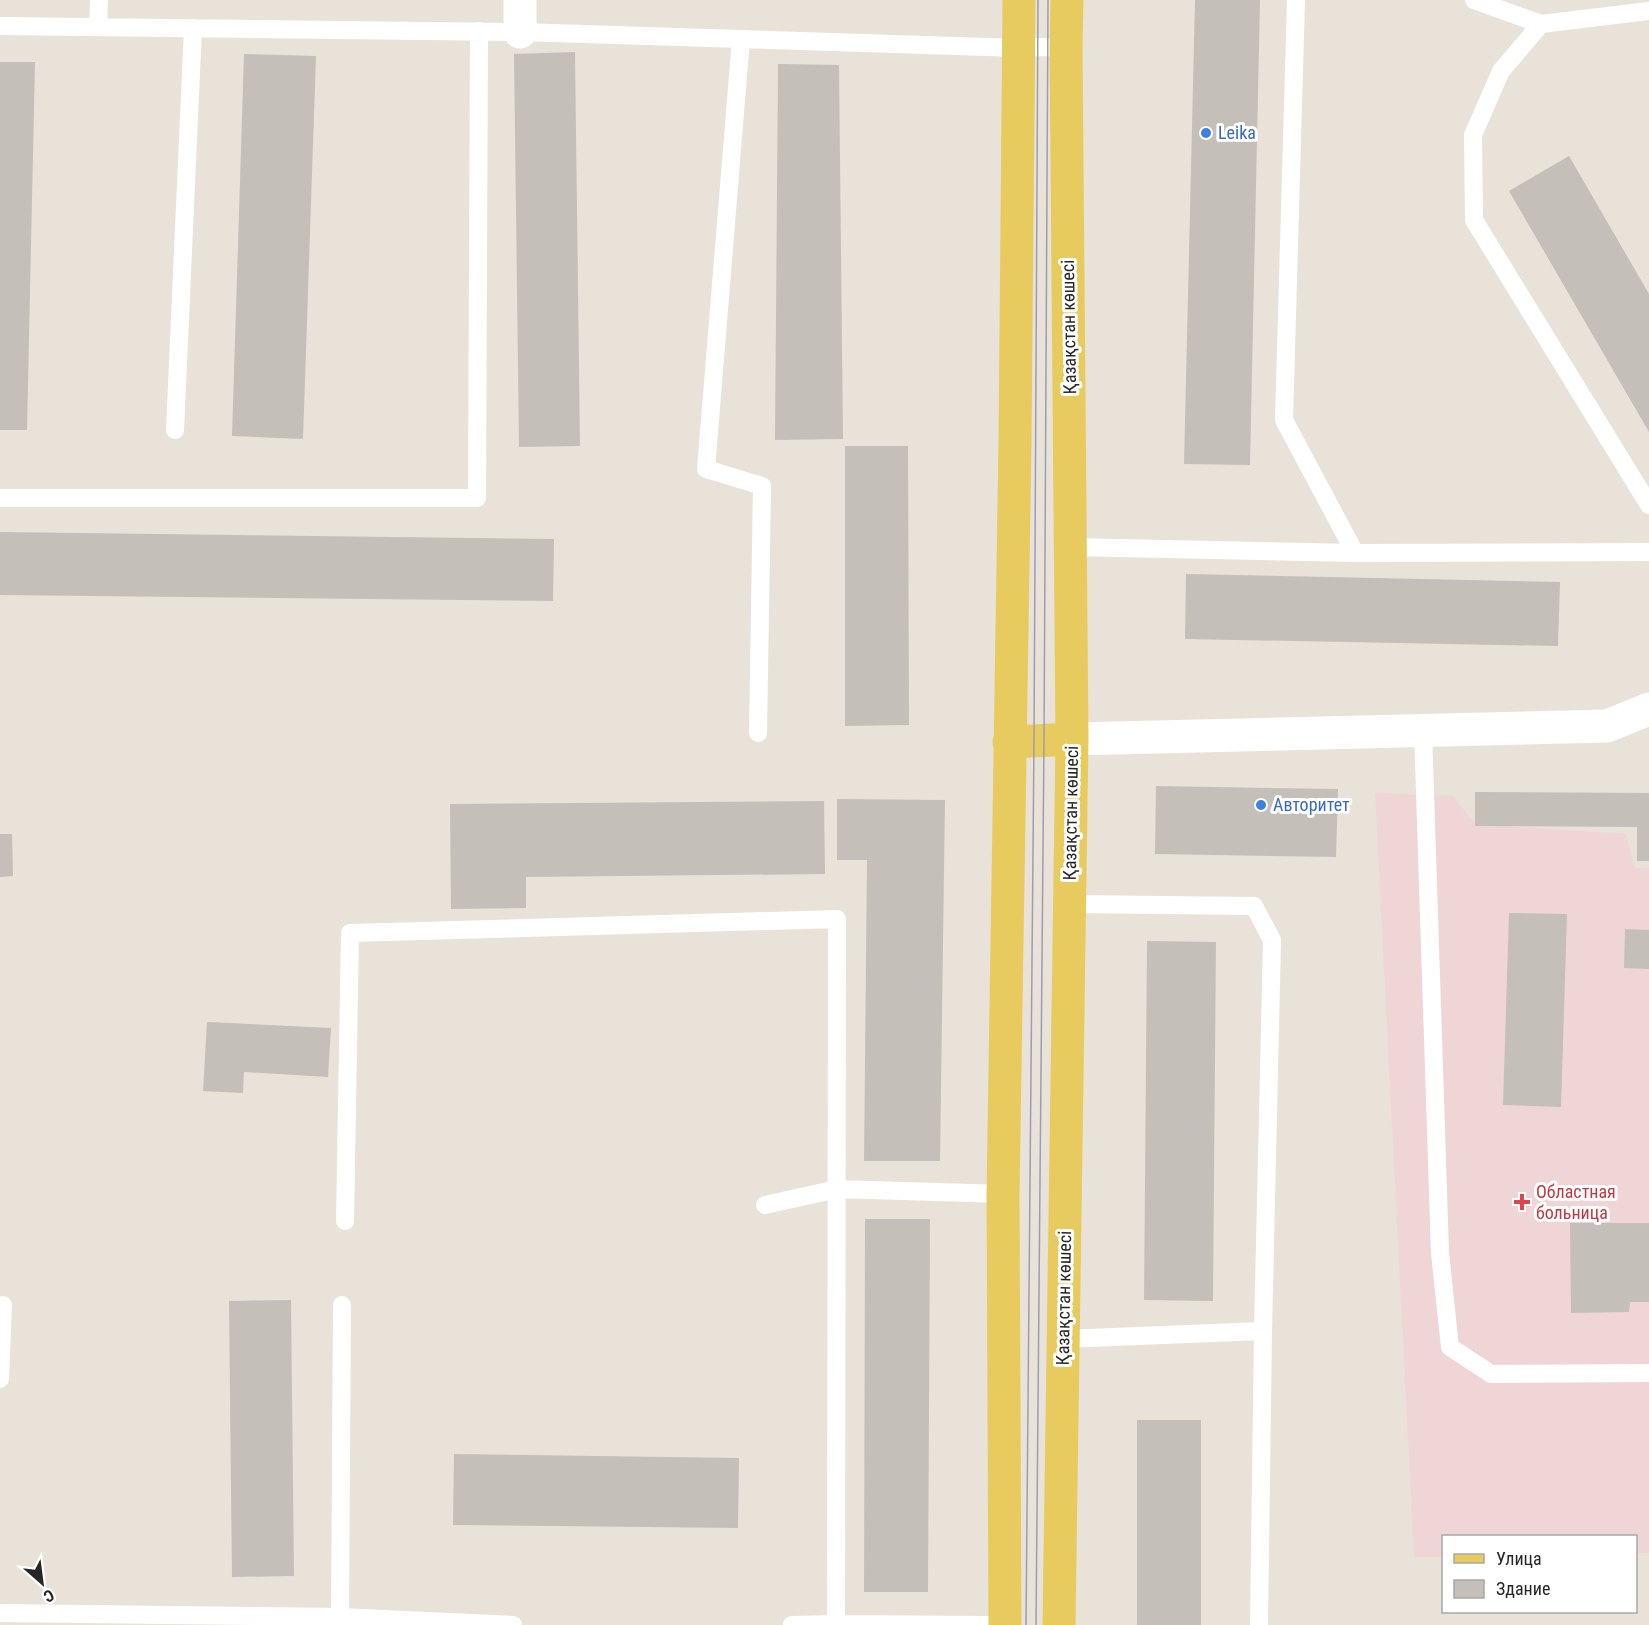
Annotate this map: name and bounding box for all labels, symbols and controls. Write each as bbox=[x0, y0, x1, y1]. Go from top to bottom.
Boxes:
place label: Leika bbox=[1218, 122, 1256, 143]
marker: Leika bbox=[1199, 126, 1213, 140]
street label: Қазақстан көшесі bbox=[1057, 260, 1080, 394]
street label: Қазақстан көшесі bbox=[1059, 746, 1082, 880]
place label: Авторитет bbox=[1273, 794, 1350, 815]
marker: Авторитет bbox=[1254, 798, 1268, 812]
place label: Областная больница bbox=[1536, 1181, 1616, 1223]
marker: Областная больница bbox=[1513, 1193, 1531, 1211]
street label: Қазақстан көшесі bbox=[1052, 1231, 1075, 1365]
legend bbox=[1442, 1535, 1637, 1613]
text: Улица bbox=[1496, 1548, 1542, 1569]
north arrow bbox=[12, 1553, 72, 1613]
text: Здание bbox=[1496, 1578, 1550, 1599]
text: С bbox=[40, 1585, 57, 1606]

